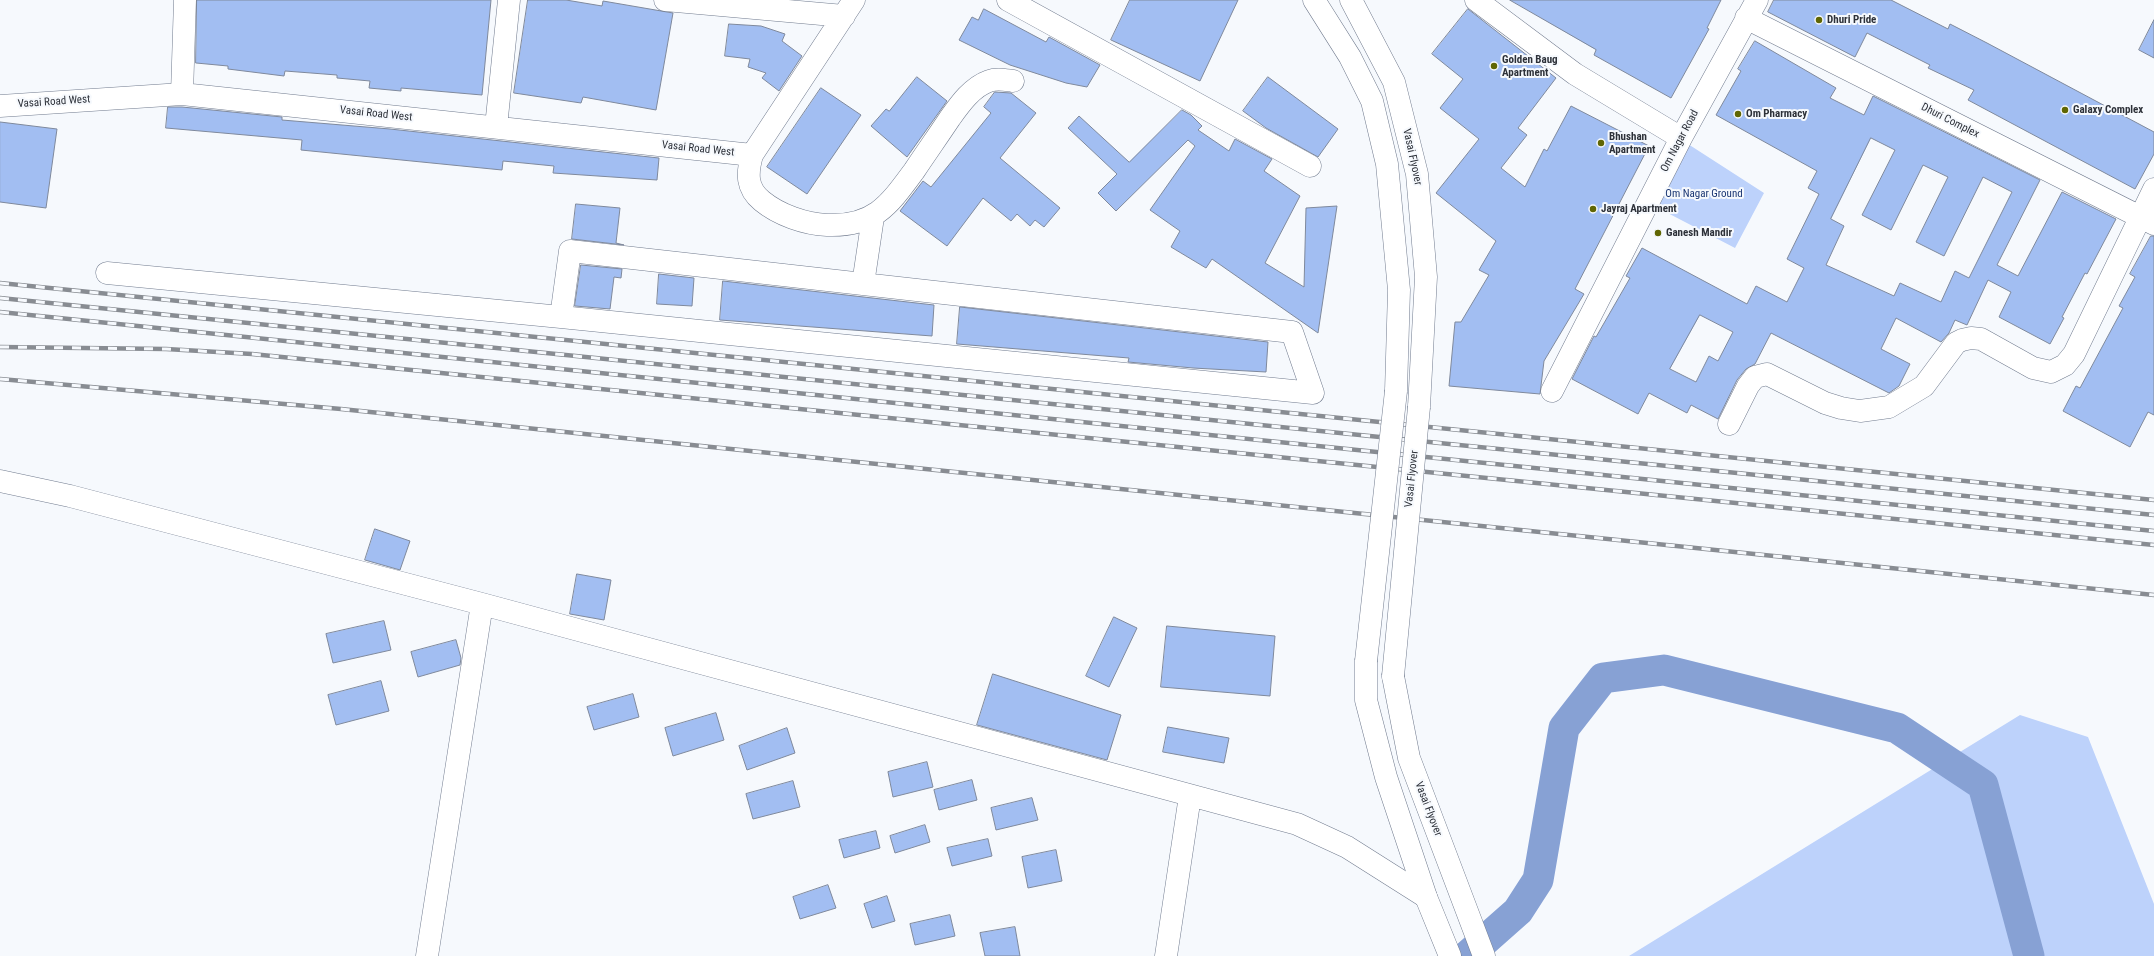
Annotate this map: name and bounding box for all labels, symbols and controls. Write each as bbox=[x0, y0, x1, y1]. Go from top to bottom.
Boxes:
place label: Dhuri Pride bbox=[1827, 13, 1876, 27]
marker: Dhuri Pride bbox=[1814, 15, 1824, 25]
place label: Golden Baug Apartment bbox=[1502, 53, 1558, 79]
marker: Golden Baug Apartment bbox=[1489, 61, 1499, 71]
street label: Vasai Road West bbox=[17, 93, 91, 111]
street label: Dhuri Complex bbox=[1919, 101, 1981, 141]
place label: Galaxy Complex bbox=[2073, 103, 2143, 117]
street label: Vasai Road West bbox=[339, 104, 413, 124]
marker: Galaxy Complex bbox=[2060, 105, 2070, 115]
place label: Om Pharmacy bbox=[1746, 107, 1807, 121]
street label: Om Nagar Road bbox=[1658, 108, 1702, 174]
marker: Om Pharmacy bbox=[1733, 109, 1743, 119]
street label: Vasai Flyover bbox=[1400, 128, 1424, 186]
place label: Bhushan Apartment bbox=[1609, 130, 1655, 156]
marker: Bhushan Apartment bbox=[1596, 138, 1606, 148]
street label: Vasai Road West bbox=[661, 139, 735, 159]
park label: Om Nagar Ground bbox=[1665, 187, 1743, 201]
place label: Jayraj Apartment bbox=[1601, 202, 1677, 216]
marker: Jayraj Apartment bbox=[1588, 204, 1598, 214]
place label: Ganesh Mandir bbox=[1666, 226, 1732, 240]
marker: Ganesh Mandir bbox=[1653, 228, 1663, 238]
street label: Vasai Flyover bbox=[1402, 450, 1422, 508]
street label: Vasai Flyover bbox=[1412, 780, 1444, 838]

